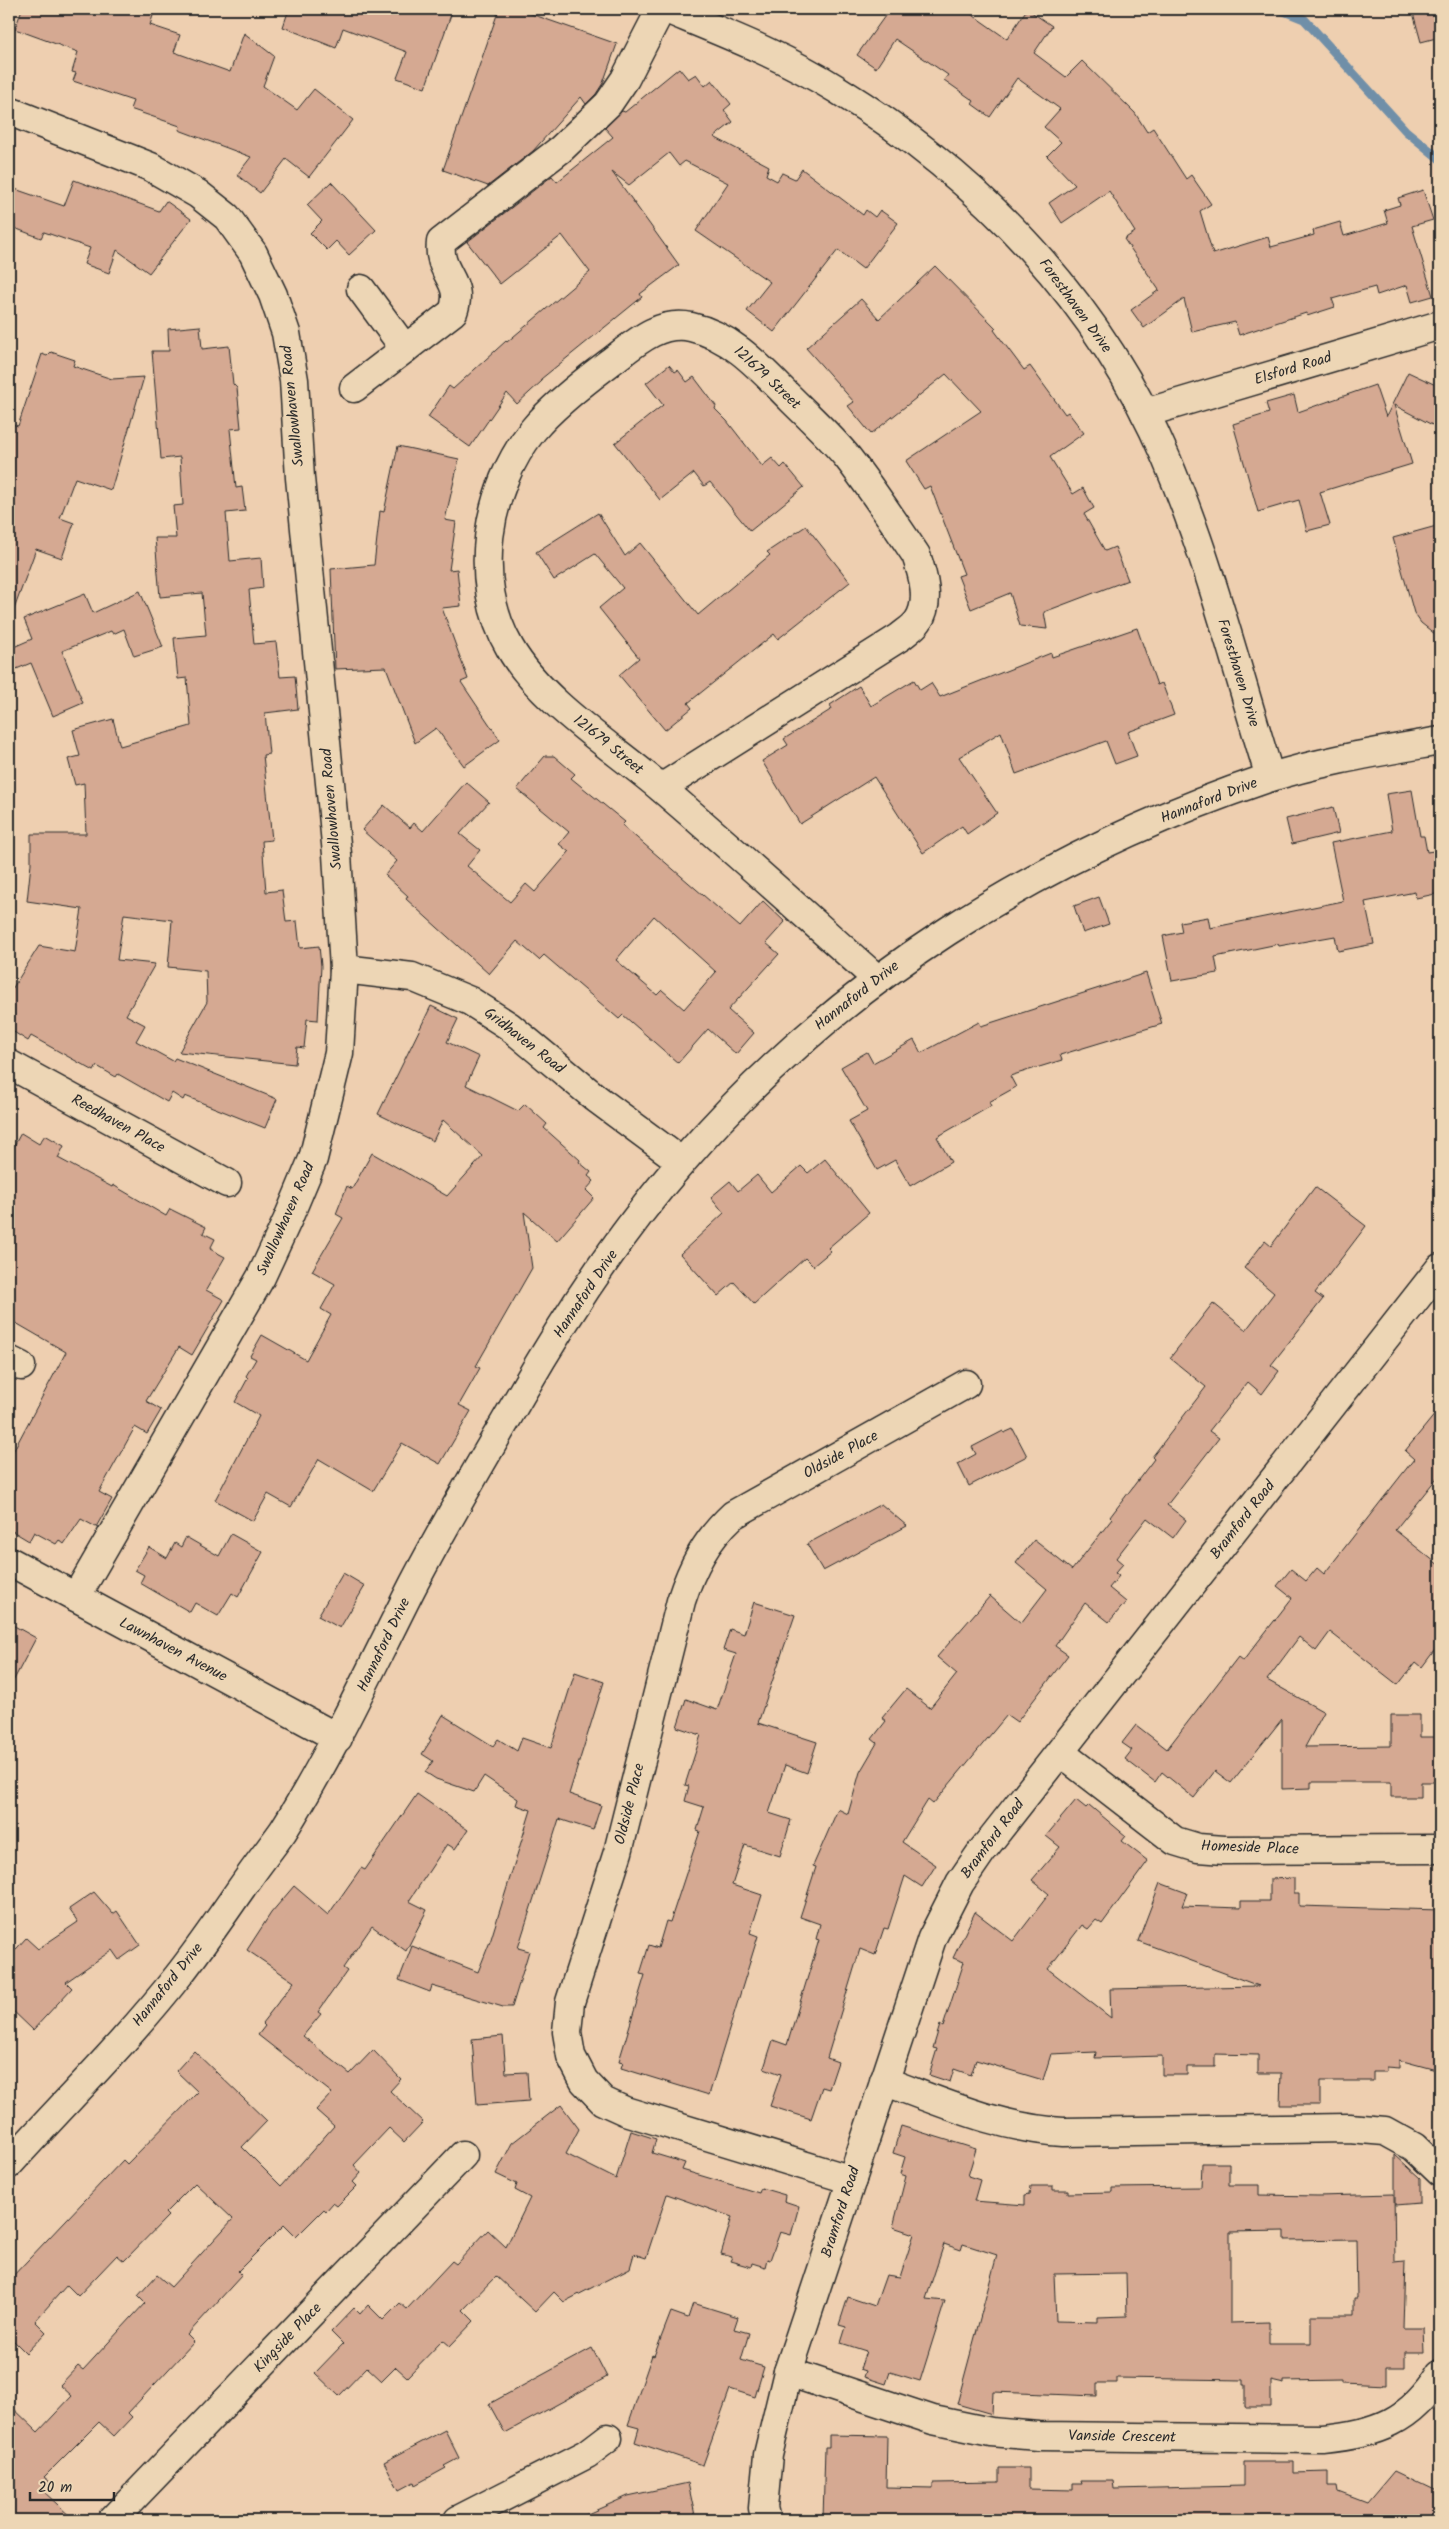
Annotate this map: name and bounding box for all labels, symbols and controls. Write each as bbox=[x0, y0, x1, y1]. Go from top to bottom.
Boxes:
street label: Foresthaven Drive bbox=[1032, 254, 1118, 359]
street label: 121679 Street bbox=[728, 340, 806, 416]
street label: Swallowhaven Road bbox=[275, 344, 311, 468]
street label: Elsford Road bbox=[1251, 346, 1335, 392]
street label: Foresthaven Drive bbox=[1210, 616, 1266, 730]
street label: 121679 Street bbox=[568, 709, 649, 781]
street label: Swallowhaven Road bbox=[315, 747, 349, 871]
street label: Hannaford Drive bbox=[1157, 771, 1261, 831]
street label: Hannaford Drive bbox=[809, 955, 905, 1037]
street label: Gridhaven Road bbox=[478, 1002, 570, 1081]
street label: Reedhaven Place bbox=[67, 1088, 170, 1160]
street label: Swallowhaven Road bbox=[250, 1158, 322, 1279]
street label: Hannaford Drive bbox=[547, 1245, 625, 1343]
street label: Oldside Place bbox=[799, 1424, 883, 1486]
street label: Bramford Road bbox=[1204, 1475, 1282, 1565]
street label: Hannaford Drive bbox=[351, 1594, 417, 1696]
street label: Lawnhaven Avenue bbox=[115, 1611, 232, 1689]
street label: Oldside Place bbox=[608, 1761, 652, 1847]
street label: Bramford Road bbox=[955, 1794, 1031, 1884]
street label: Homeside Place bbox=[1201, 1834, 1300, 1862]
street label: Hannaford Drive bbox=[126, 1938, 210, 2032]
street label: Bramford Road bbox=[815, 2163, 867, 2261]
street label: Kingside Place bbox=[248, 2297, 328, 2379]
street label: Vanside Crescent bbox=[1068, 2424, 1176, 2450]
scale bar bbox=[30, 2469, 114, 2501]
text: 20 m bbox=[38, 2476, 72, 2500]

